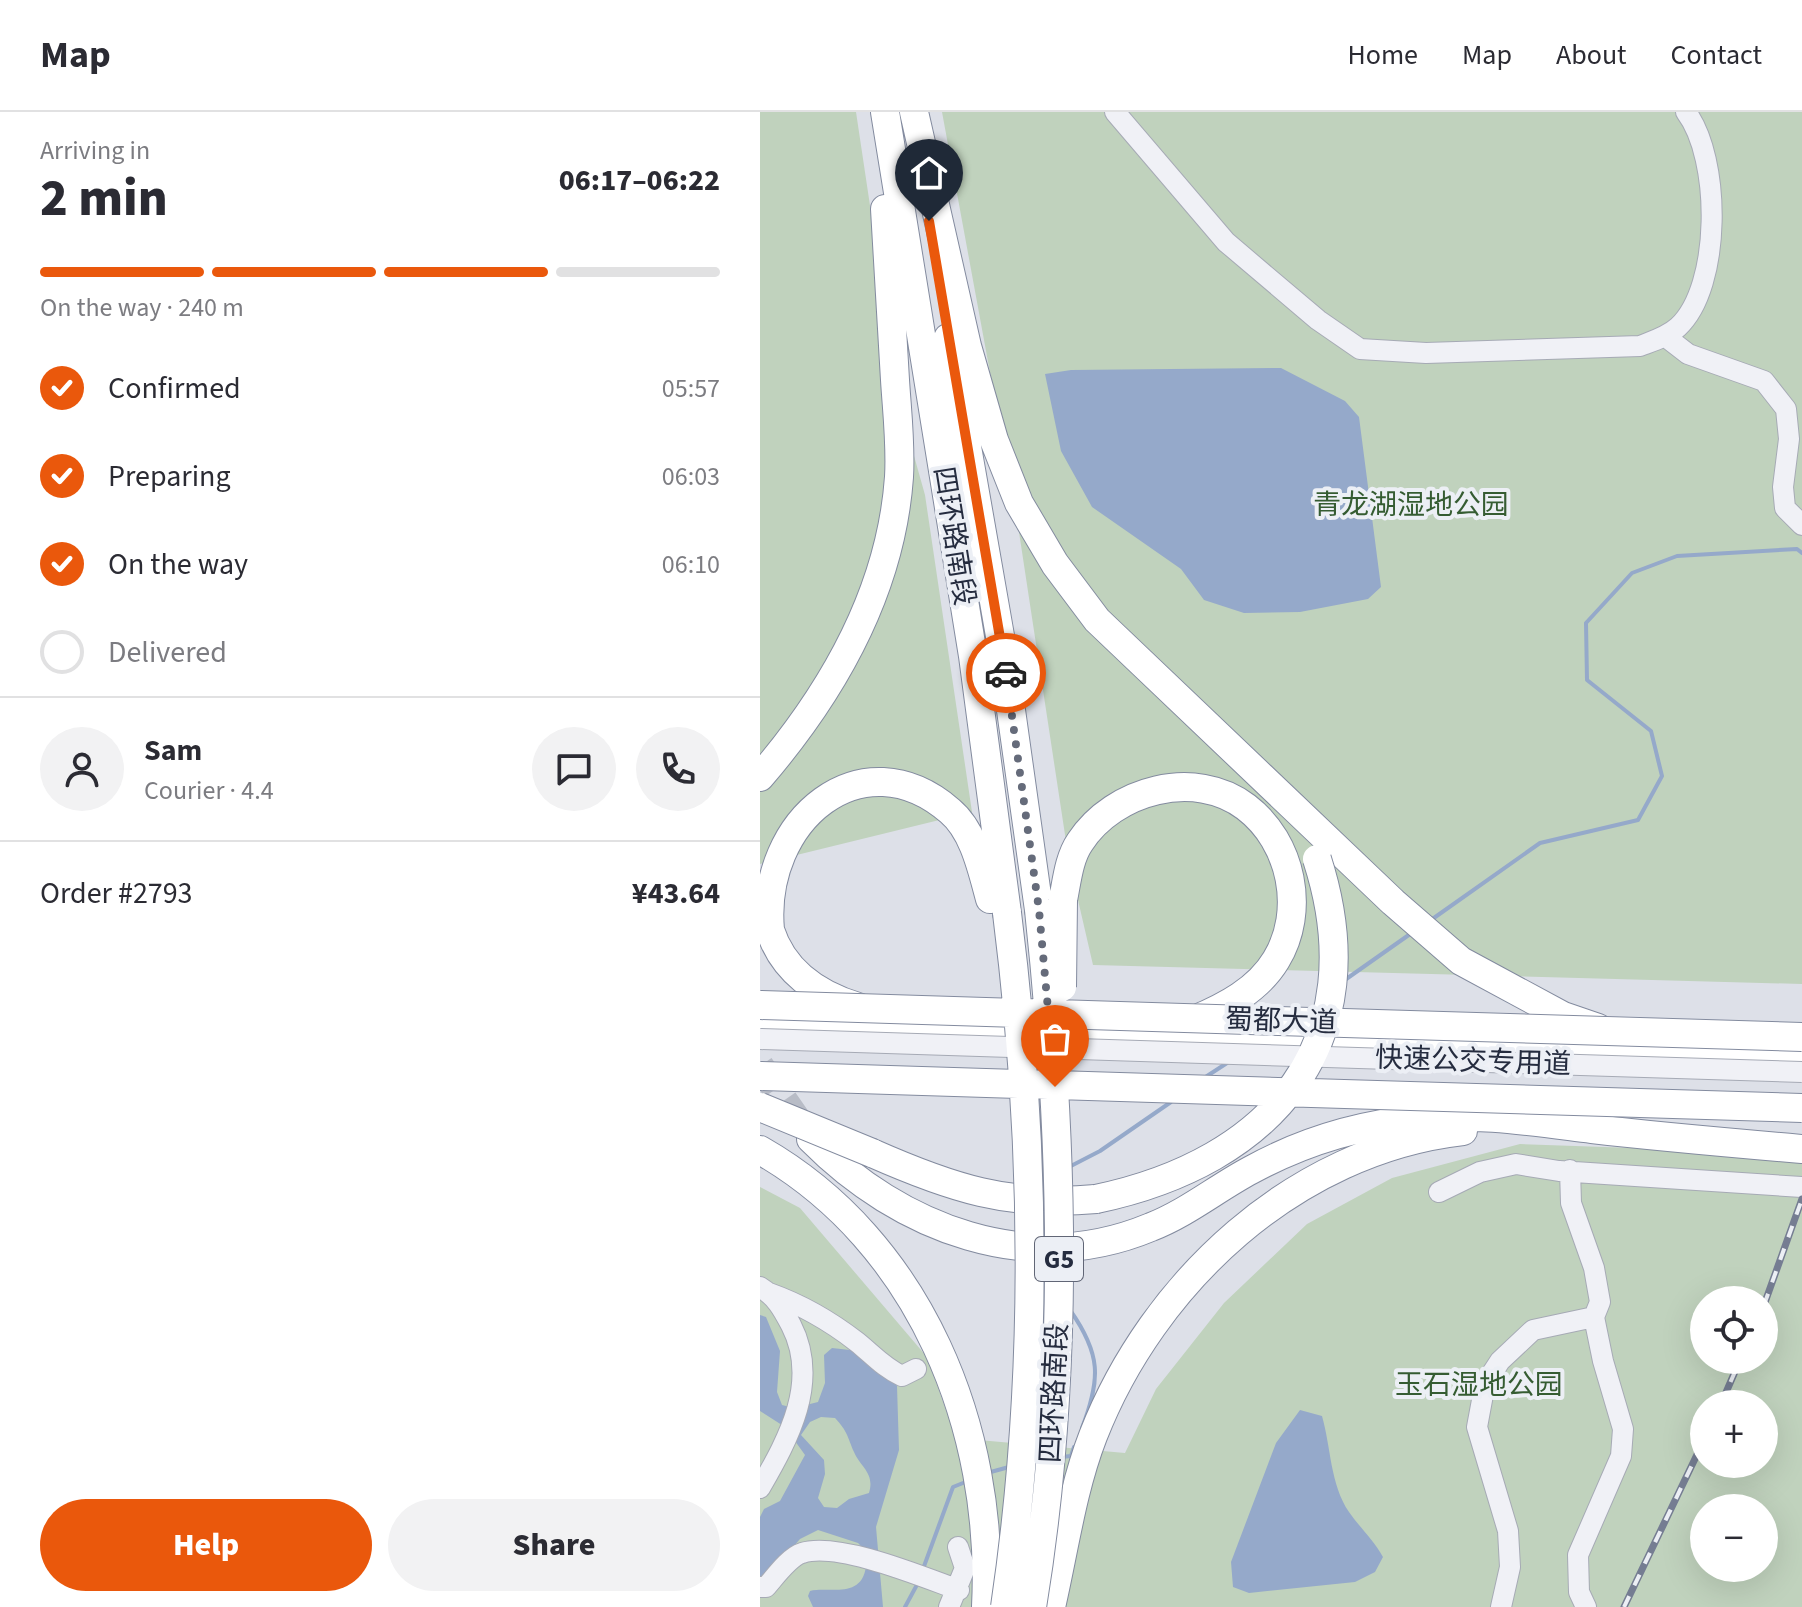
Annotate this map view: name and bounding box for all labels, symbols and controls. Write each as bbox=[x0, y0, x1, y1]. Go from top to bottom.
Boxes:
text: Map bbox=[40, 28, 111, 82]
text: Home bbox=[1347, 35, 1418, 75]
text: Map bbox=[1462, 35, 1512, 75]
text: About bbox=[1556, 35, 1627, 75]
text: Contact bbox=[1671, 35, 1762, 75]
text: Arriving in bbox=[40, 132, 150, 169]
pin bbox=[895, 139, 963, 221]
icon: home bbox=[907, 151, 951, 195]
text: 06:17–06:22 bbox=[559, 159, 720, 202]
text: 2 min bbox=[40, 162, 168, 236]
text: On the way · 240 m bbox=[40, 289, 244, 326]
icon: check bbox=[40, 366, 84, 410]
text: Confirmed bbox=[108, 367, 241, 410]
text: 05:57 bbox=[662, 370, 720, 407]
icon: check bbox=[40, 454, 84, 498]
text: Preparing bbox=[108, 455, 231, 498]
text: 06:03 bbox=[662, 458, 720, 495]
street label: 四环路南段 bbox=[923, 464, 985, 608]
park label: 青龙湖湿地公园 bbox=[1313, 485, 1509, 525]
icon: check bbox=[40, 542, 84, 586]
text: On the way bbox=[108, 543, 248, 586]
text: 06:10 bbox=[662, 546, 720, 583]
text: Delivered bbox=[108, 631, 227, 674]
courier bbox=[966, 633, 1046, 713]
icon: car bbox=[984, 651, 1028, 695]
button: person bbox=[40, 727, 124, 811]
button: chat bbox=[532, 727, 616, 811]
button: phone bbox=[636, 727, 720, 811]
text: Sam bbox=[144, 729, 202, 772]
text: Courier · 4.4 bbox=[144, 772, 274, 809]
text: Order #2793 bbox=[40, 872, 193, 915]
text: ¥43.64 bbox=[632, 872, 720, 915]
street label: 蜀都大道 bbox=[1224, 999, 1338, 1043]
pin bbox=[1021, 1005, 1089, 1087]
icon: bag bbox=[1033, 1017, 1077, 1061]
street label: 快速公交专用道 bbox=[1374, 1038, 1572, 1084]
road number: G5 bbox=[1035, 1237, 1083, 1281]
map controls bbox=[1690, 1286, 1778, 1582]
button: locate bbox=[1690, 1286, 1778, 1374]
street label: 四环路南段 bbox=[1030, 1322, 1078, 1464]
park label: 玉石湿地公园 bbox=[1395, 1365, 1563, 1405]
button: + bbox=[1690, 1390, 1778, 1478]
button: − bbox=[1690, 1494, 1778, 1582]
button: Help bbox=[40, 1499, 372, 1591]
button: Share bbox=[388, 1499, 720, 1591]

